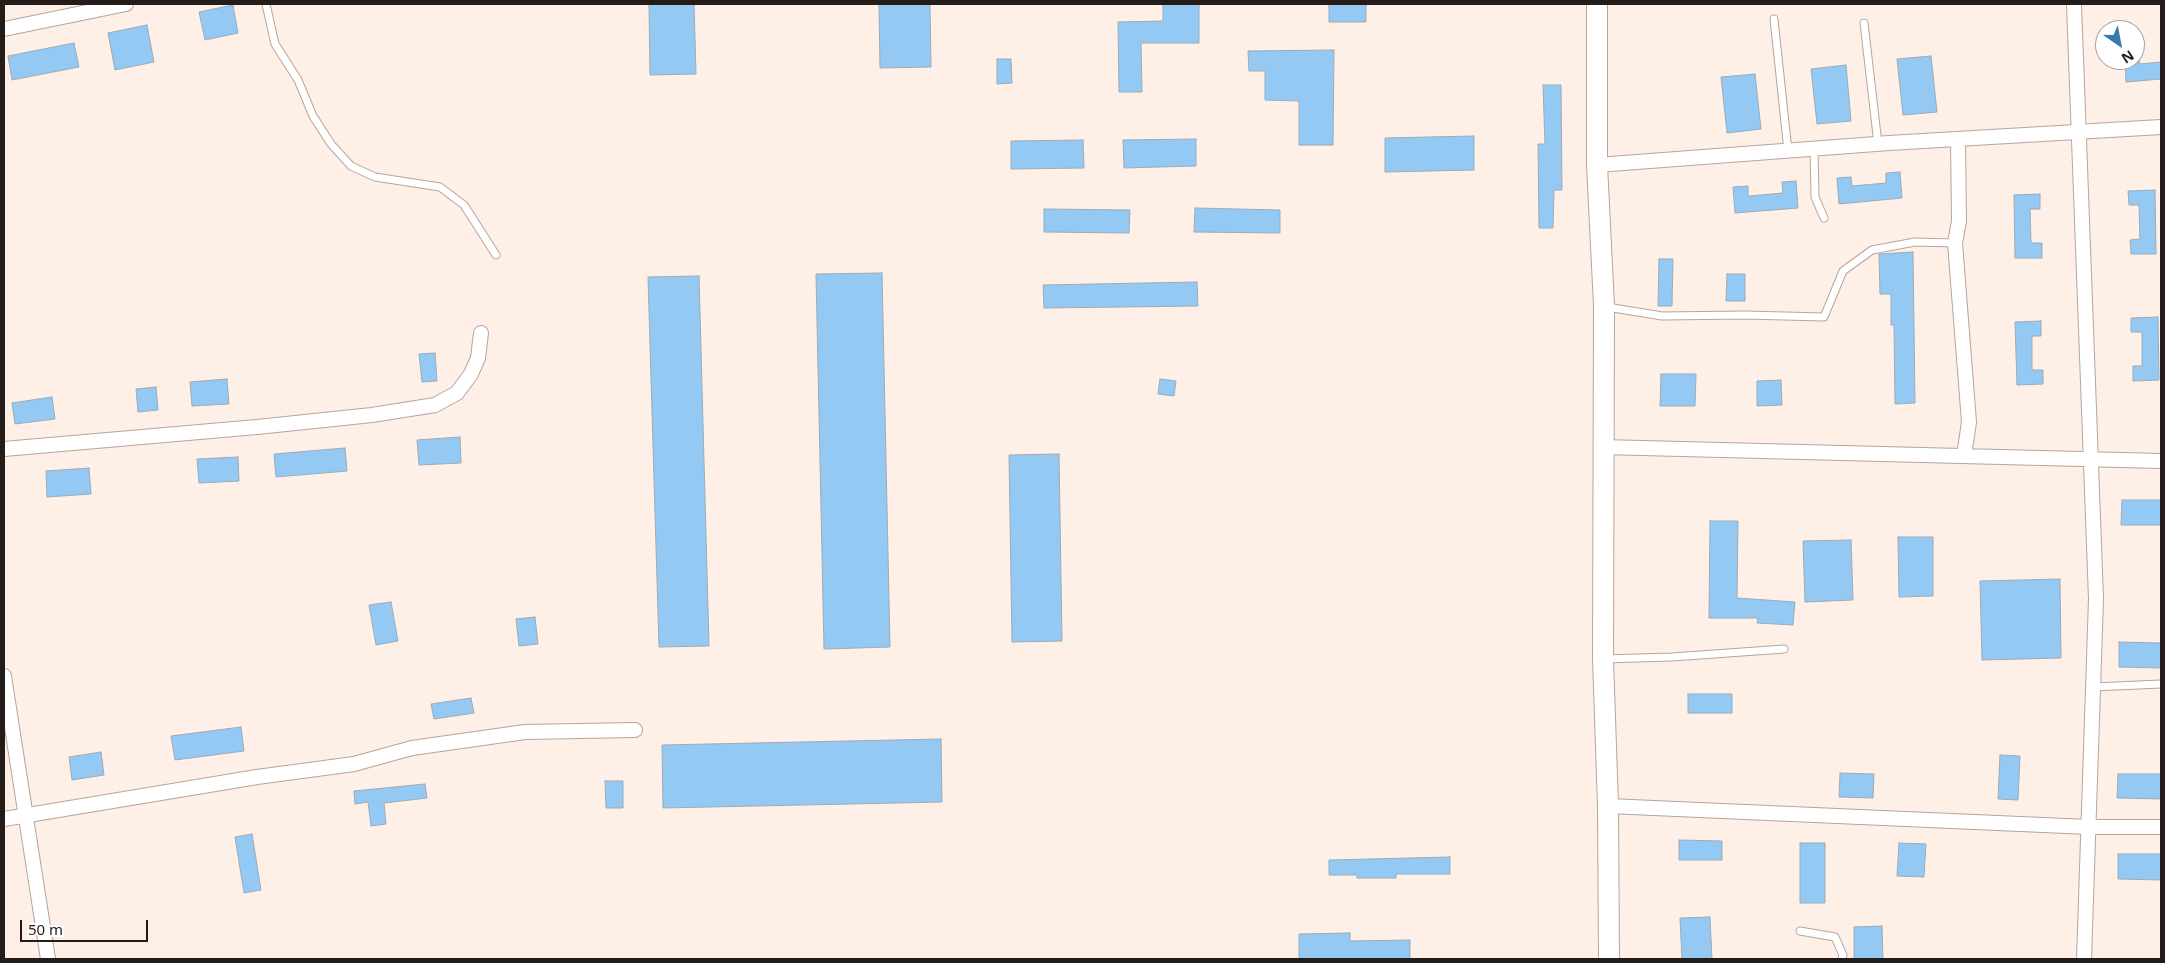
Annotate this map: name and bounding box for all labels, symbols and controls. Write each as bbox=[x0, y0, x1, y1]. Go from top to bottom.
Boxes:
north arrow bbox=[2095, 20, 2145, 70]
text: N bbox=[2118, 46, 2138, 68]
scale bar bbox=[22, 910, 150, 942]
text: 50 m bbox=[28, 919, 63, 939]

